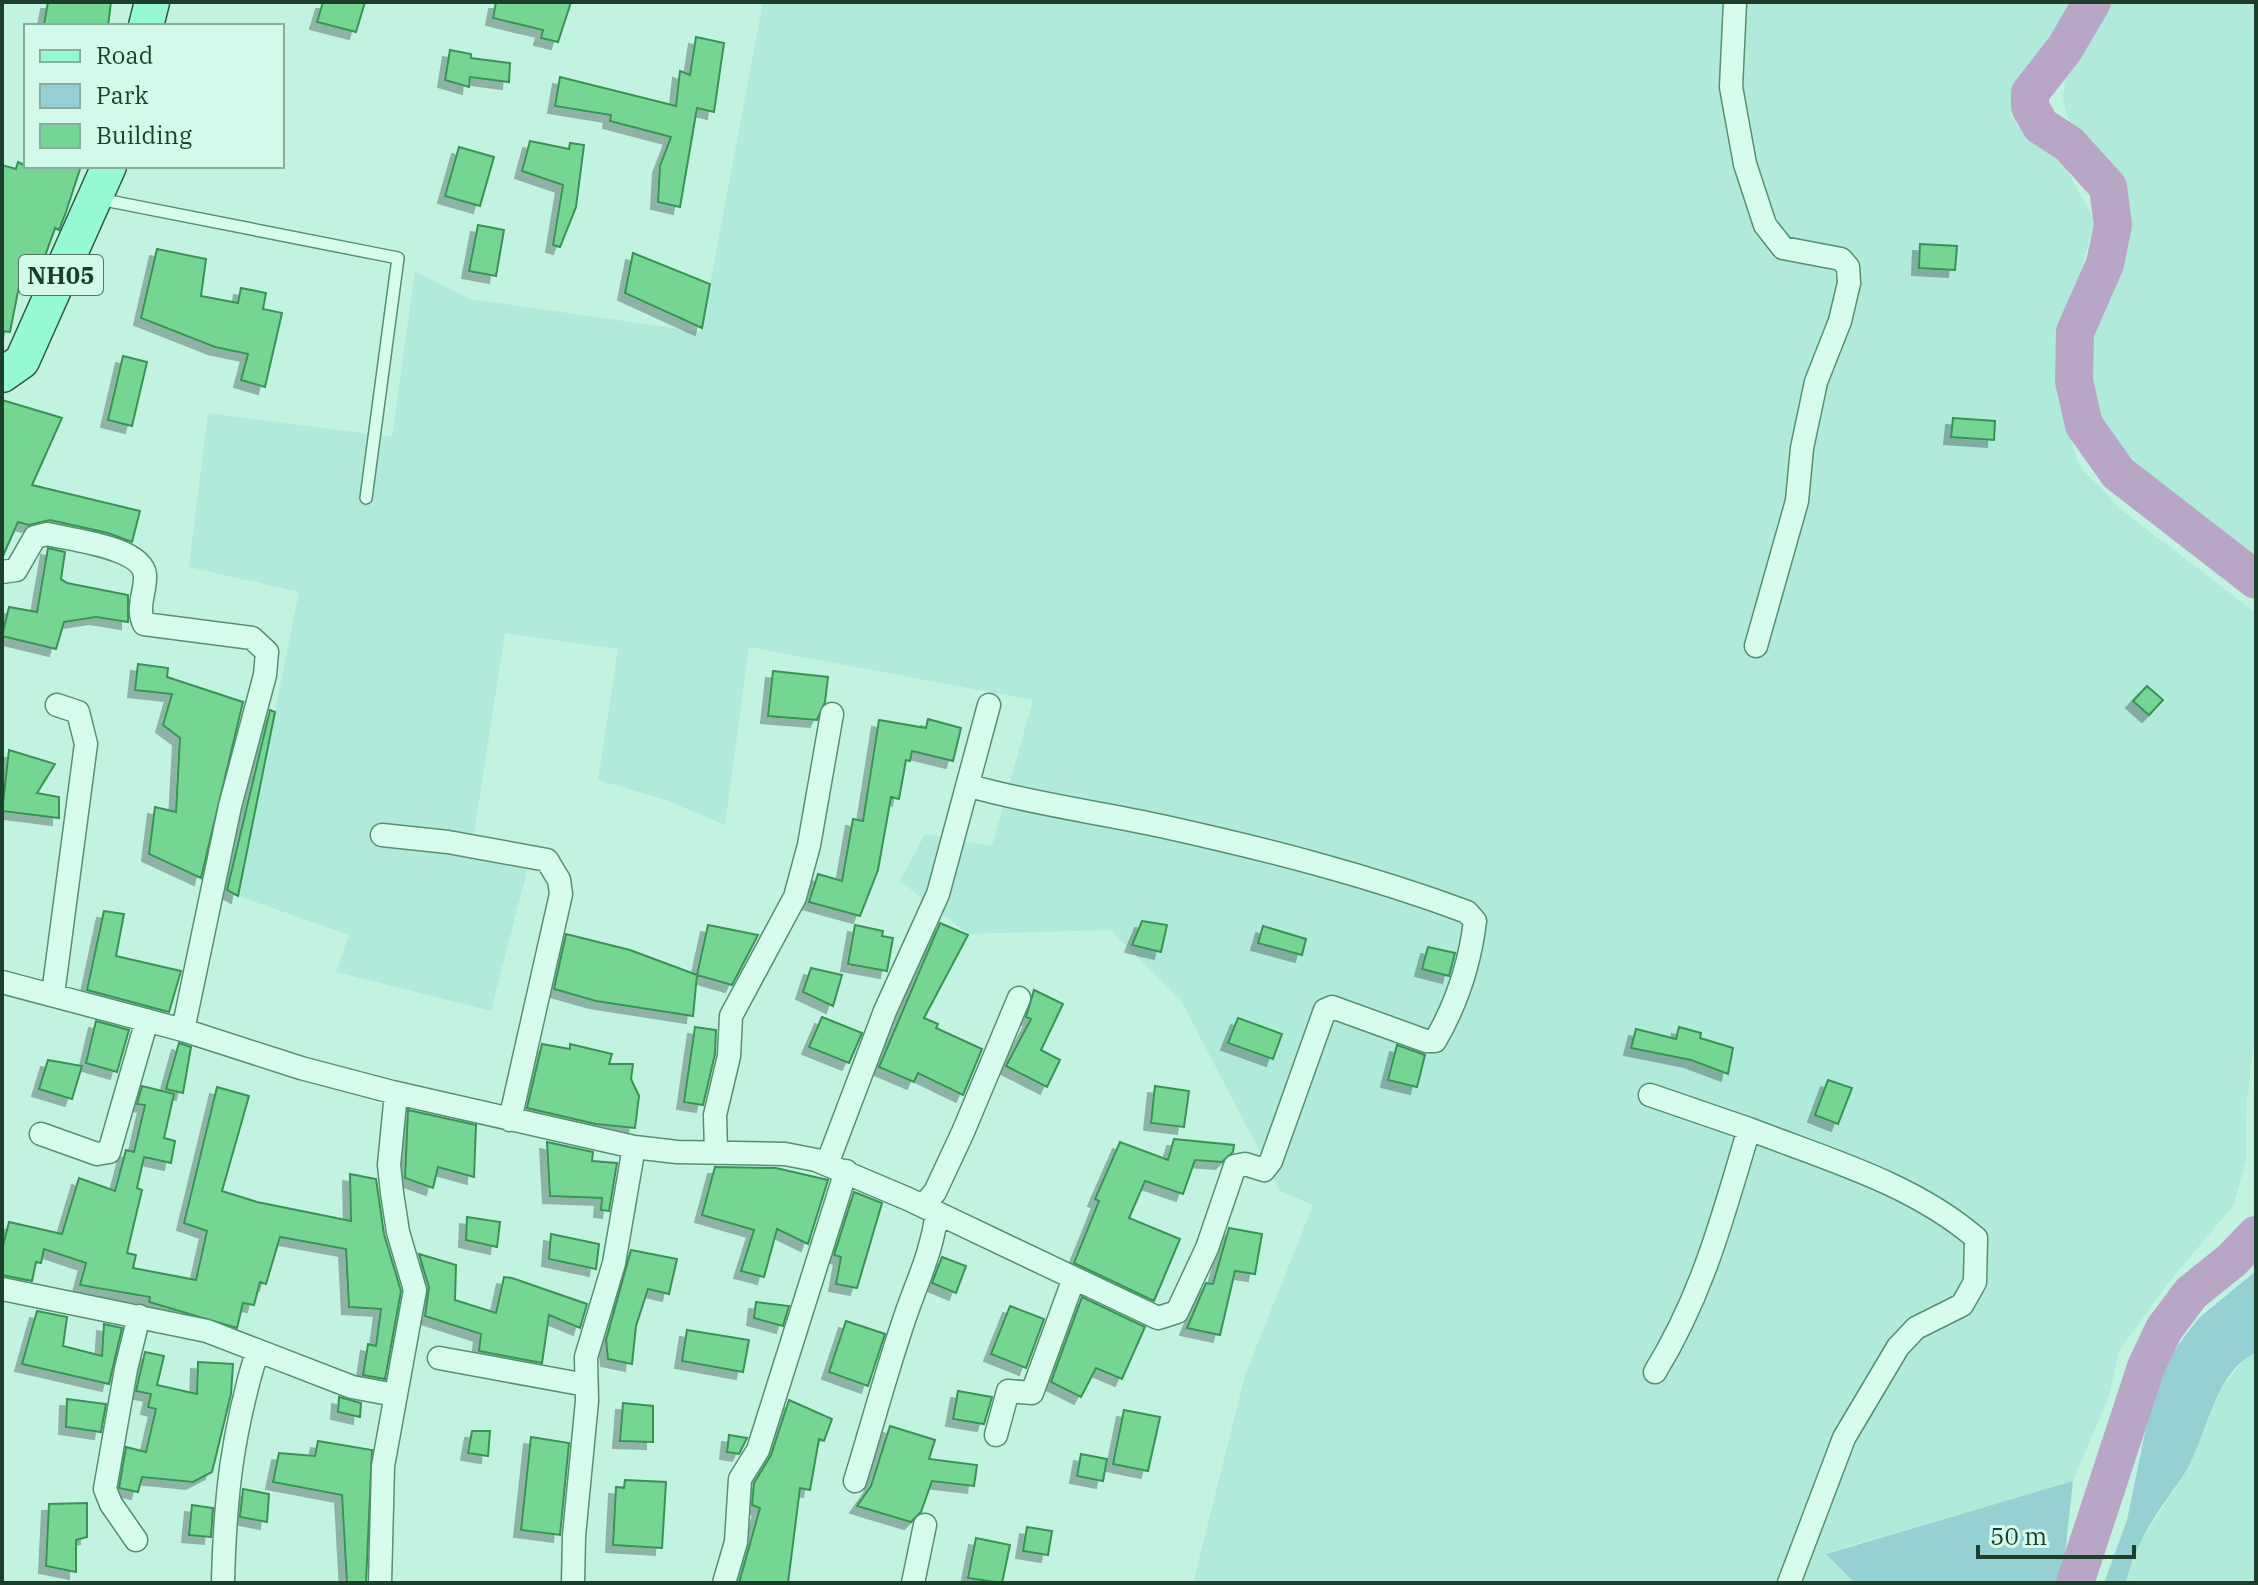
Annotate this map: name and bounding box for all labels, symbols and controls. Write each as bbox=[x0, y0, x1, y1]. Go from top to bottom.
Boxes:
legend bbox=[24, 24, 284, 168]
text: Road bbox=[96, 39, 153, 71]
text: Park bbox=[96, 79, 148, 111]
text: Building bbox=[96, 119, 192, 151]
road number: NH05 bbox=[19, 255, 103, 295]
scale bar bbox=[1978, 1509, 2134, 1559]
text: 50 m bbox=[1990, 1520, 2047, 1552]

